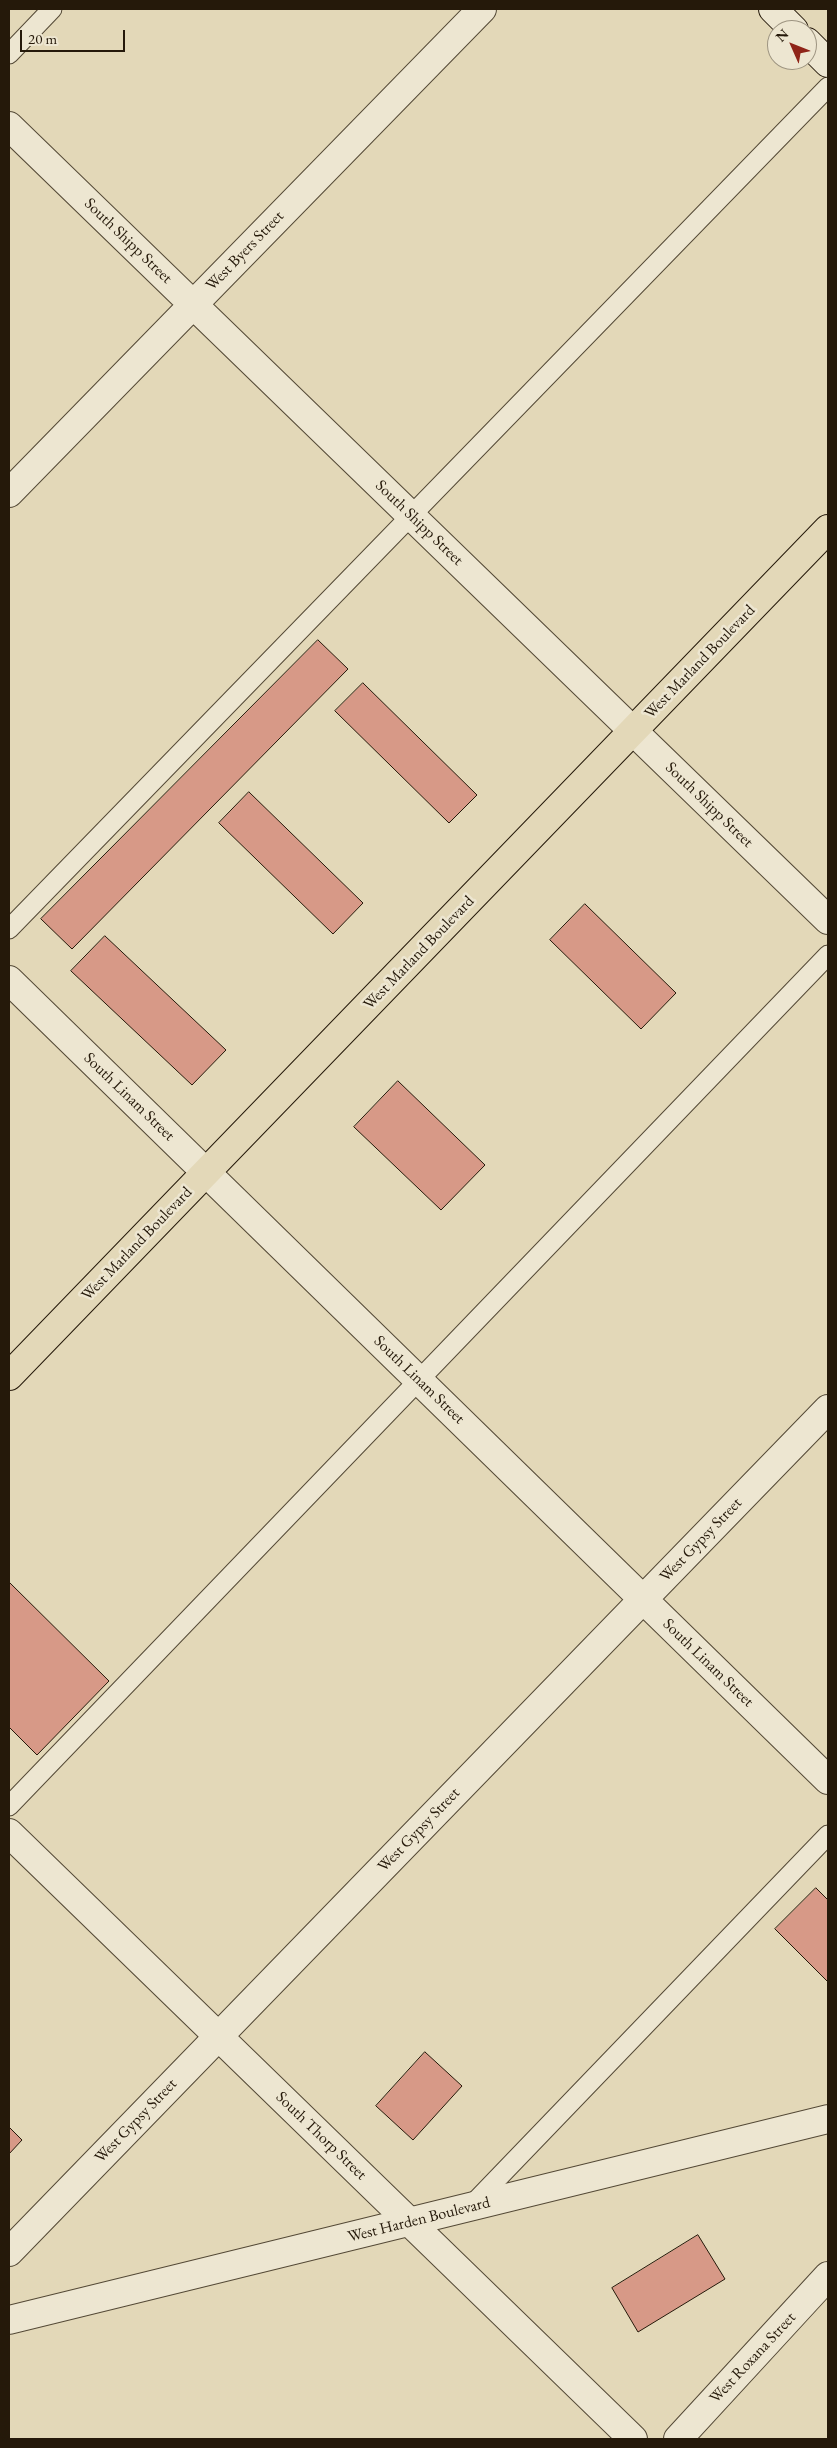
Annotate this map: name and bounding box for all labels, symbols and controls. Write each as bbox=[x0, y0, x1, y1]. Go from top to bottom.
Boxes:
scale bar bbox=[22, 20, 128, 52]
north arrow bbox=[767, 20, 817, 70]
text: N bbox=[772, 25, 792, 46]
text: 20 m bbox=[28, 29, 57, 48]
street label: South Shipp Street bbox=[80, 194, 176, 288]
street label: West Byers Street bbox=[202, 207, 288, 295]
street label: South Shipp Street bbox=[371, 476, 467, 570]
street label: West Marland Boulevard bbox=[641, 601, 759, 723]
street label: South Shipp Street bbox=[661, 758, 757, 852]
street label: West Marland Boulevard bbox=[360, 892, 478, 1014]
street label: South Linam Street bbox=[79, 1049, 179, 1145]
street label: West Marland Boulevard bbox=[78, 1183, 196, 1305]
street label: South Linam Street bbox=[369, 1332, 469, 1428]
street label: West Gypsy Street bbox=[656, 1494, 746, 1586]
street label: South Linam Street bbox=[658, 1615, 758, 1711]
street label: West Gypsy Street bbox=[374, 1784, 464, 1876]
street label: West Gypsy Street bbox=[91, 2075, 181, 2167]
street label: South Thorp Street bbox=[271, 2088, 371, 2184]
street label: West Harden Boulevard bbox=[346, 2193, 492, 2247]
street label: West Roxana Street bbox=[706, 2308, 800, 2408]

